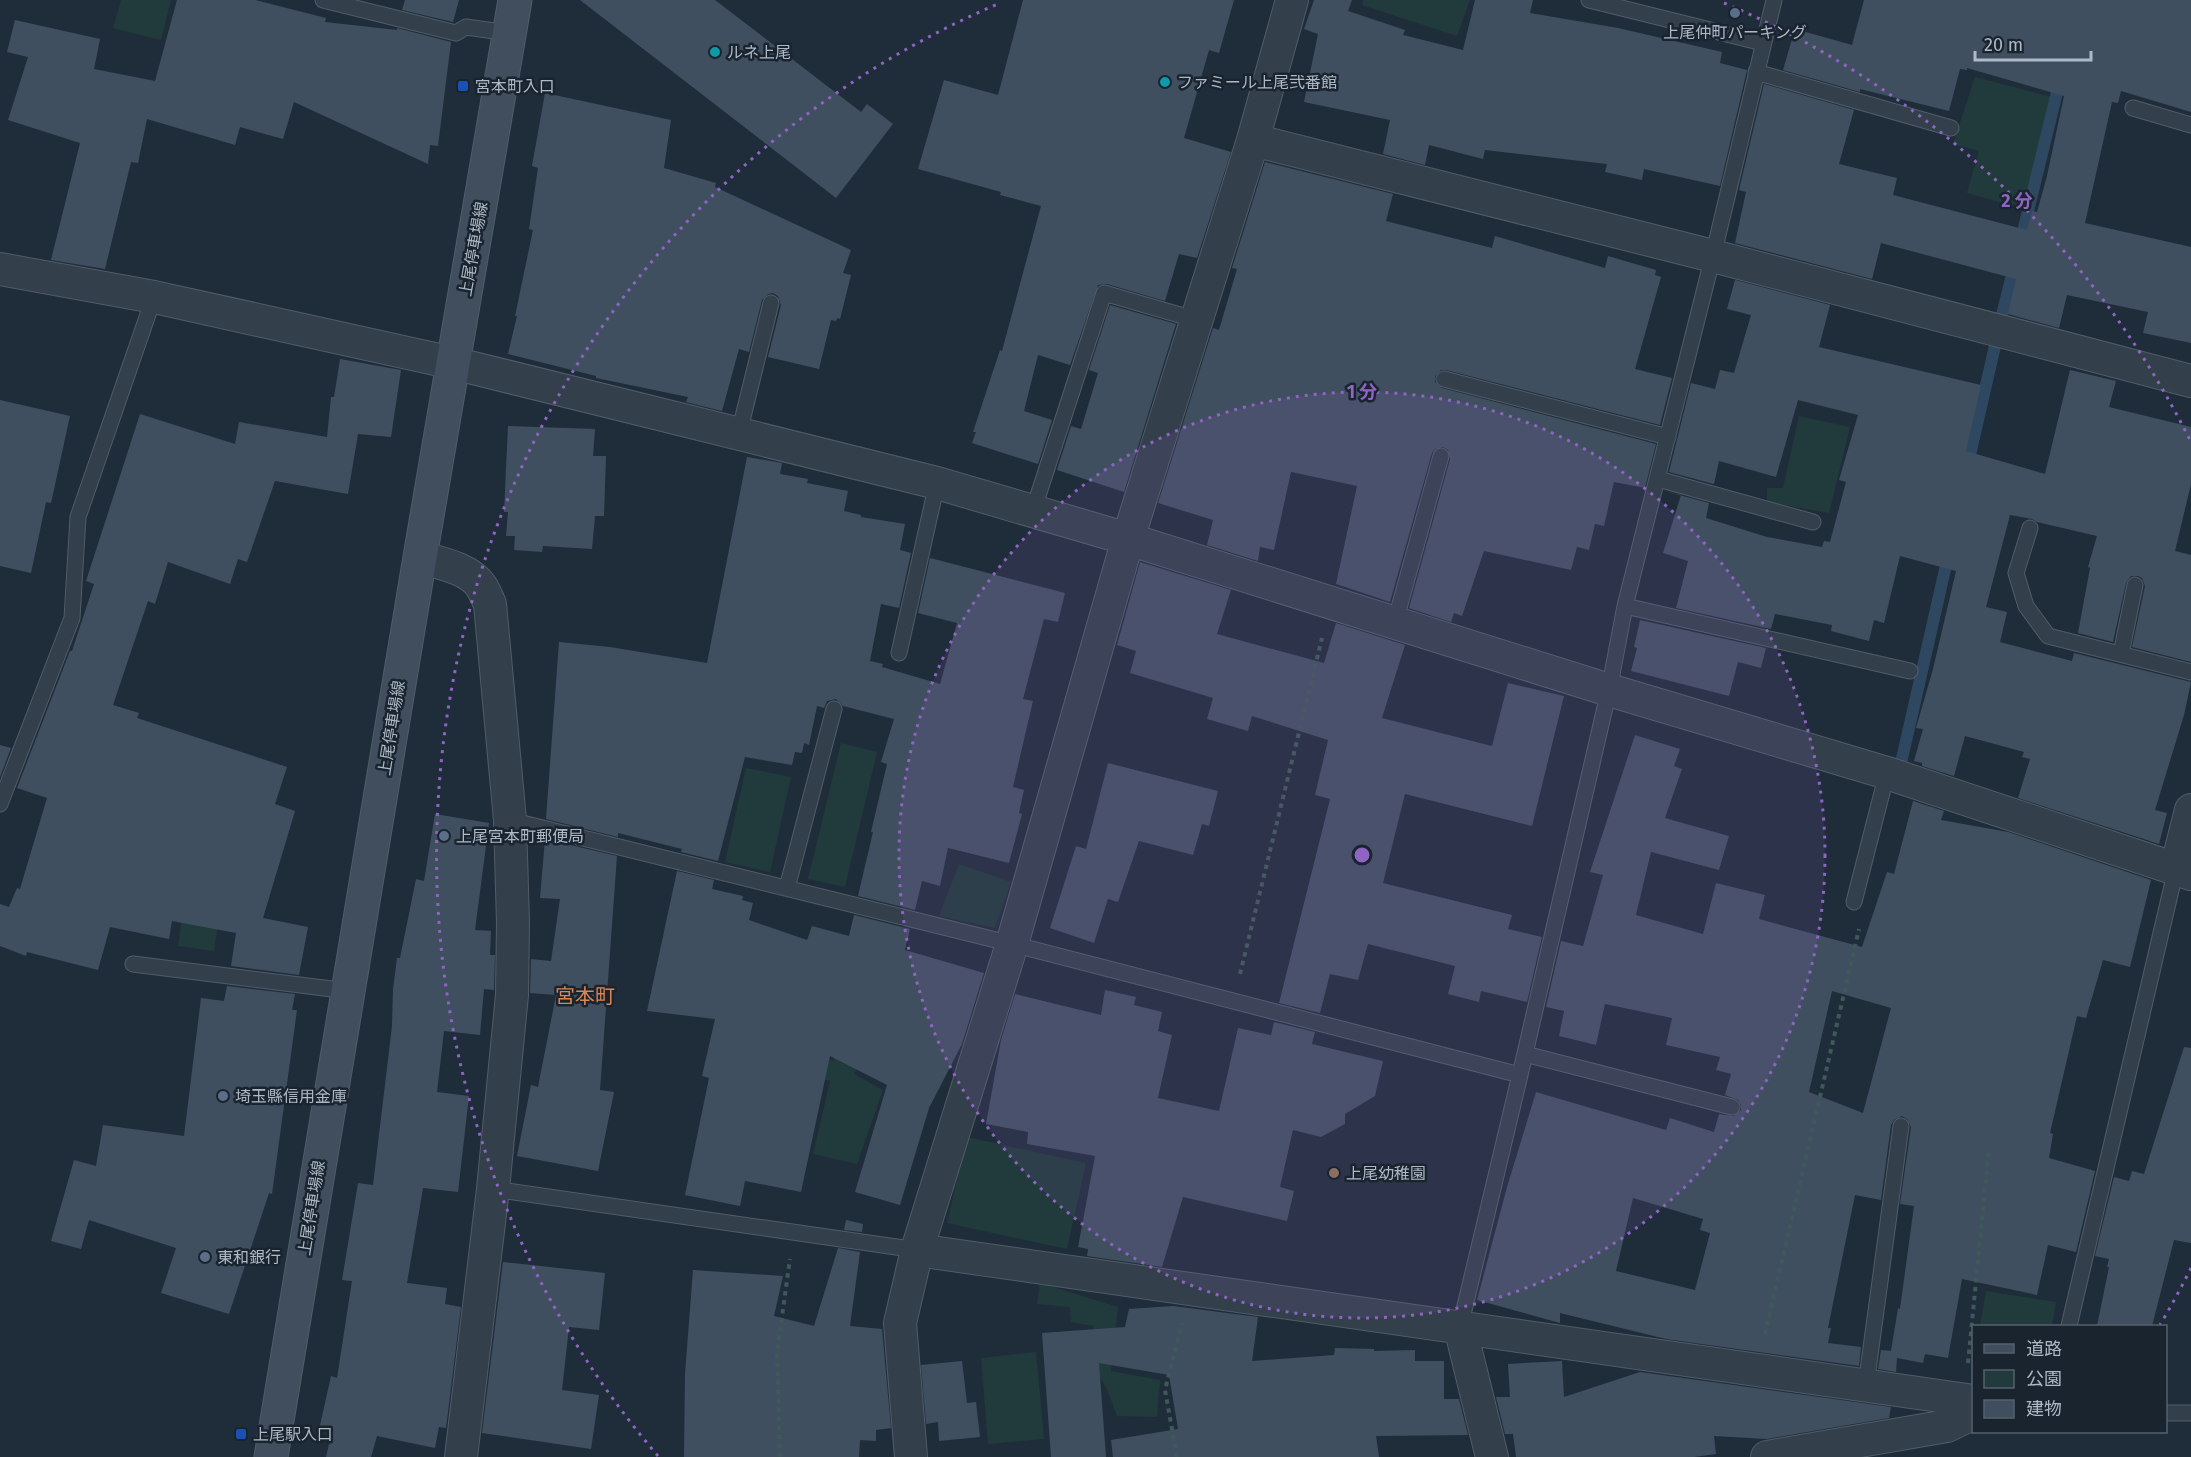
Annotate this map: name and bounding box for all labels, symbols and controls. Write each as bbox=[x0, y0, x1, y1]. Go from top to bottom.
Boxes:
marker: 上尾仲町パーキング bbox=[1728, 6, 1742, 20]
place label: 上尾仲町パーキング bbox=[1663, 23, 1807, 42]
scale bar bbox=[1975, 24, 2090, 62]
text: 20 m bbox=[1984, 34, 2023, 56]
place label: ルネ上尾 bbox=[727, 43, 791, 62]
marker: ルネ上尾 bbox=[708, 45, 722, 59]
place label: ファミール上尾弐番館 bbox=[1177, 73, 1337, 92]
marker: ファミール上尾弐番館 bbox=[1158, 75, 1172, 89]
place label: 宮本町入口 bbox=[475, 77, 555, 96]
marker: 宮本町入口 bbox=[456, 79, 470, 93]
text: 2 分 bbox=[2001, 190, 2033, 212]
street label: 上尾停車場線 bbox=[456, 200, 491, 298]
text: 1 分 bbox=[1347, 381, 1377, 403]
street label: 上尾停車場線 bbox=[375, 679, 408, 777]
place label: 上尾宮本町郵便局 bbox=[456, 827, 584, 846]
marker: 上尾宮本町郵便局 bbox=[437, 829, 451, 843]
centre of rings bbox=[1352, 845, 1372, 865]
district label: 宮本町 bbox=[555, 984, 615, 1008]
place label: 埼玉縣信用金庫 bbox=[235, 1087, 347, 1106]
marker: 埼玉縣信用金庫 bbox=[216, 1089, 230, 1103]
street label: 上尾停車場線 bbox=[295, 1159, 328, 1257]
place label: 上尾幼稚園 bbox=[1346, 1164, 1426, 1183]
marker: 上尾幼稚園 bbox=[1327, 1166, 1341, 1180]
place label: 東和銀行 bbox=[217, 1248, 281, 1267]
marker: 東和銀行 bbox=[198, 1250, 212, 1264]
legend bbox=[1972, 1325, 2167, 1433]
text: 道路 bbox=[2026, 1338, 2062, 1360]
text: 公園 bbox=[2026, 1368, 2062, 1390]
text: 建物 bbox=[2026, 1398, 2062, 1420]
place label: 上尾駅入口 bbox=[253, 1425, 333, 1444]
marker: 上尾駅入口 bbox=[234, 1427, 248, 1441]

